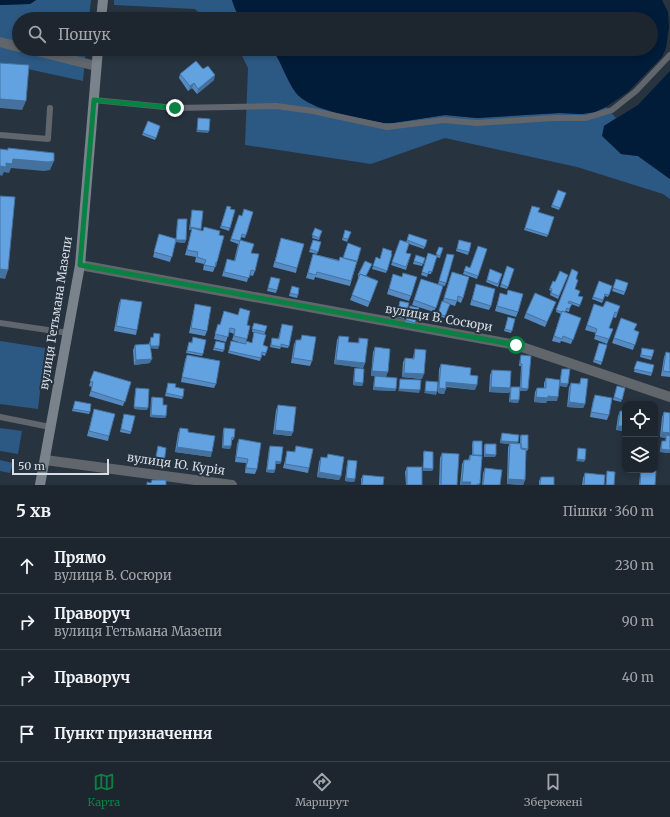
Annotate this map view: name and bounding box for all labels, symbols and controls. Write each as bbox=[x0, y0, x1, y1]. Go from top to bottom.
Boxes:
search box bbox=[12, 12, 658, 56]
icon: search bbox=[26, 23, 48, 45]
text: Пошук bbox=[58, 25, 111, 44]
route end bbox=[166, 99, 184, 117]
street label: вулиця Гетьмана Мазепи bbox=[36, 235, 75, 391]
street label: вулиця В. Сосюри bbox=[384, 301, 494, 334]
route start bbox=[507, 336, 525, 354]
map controls bbox=[622, 401, 658, 473]
button: locate bbox=[622, 401, 658, 437]
button: layers bbox=[622, 437, 658, 473]
street label: вулиця Ю. Курія bbox=[126, 449, 226, 478]
scale bar bbox=[12, 457, 109, 476]
text: 50 m bbox=[18, 459, 45, 473]
text: 5 хв bbox=[16, 500, 51, 522]
text: Пішки · 360 m bbox=[563, 503, 654, 520]
text: Прямо bbox=[54, 548, 106, 567]
icon: ahead bbox=[16, 555, 38, 577]
text: 230 m bbox=[615, 557, 654, 574]
text: вулиця В. Сосюри bbox=[54, 567, 172, 584]
text: Праворуч bbox=[54, 604, 130, 623]
icon: right bbox=[16, 611, 38, 633]
text: 90 m bbox=[622, 613, 654, 630]
text: вулиця Гетьмана Мазепи bbox=[54, 623, 222, 640]
icon: right bbox=[16, 667, 38, 689]
text: Праворуч bbox=[54, 668, 130, 687]
text: 40 m bbox=[622, 669, 654, 686]
icon: arrive bbox=[16, 723, 38, 745]
text: Пункт призначення bbox=[54, 724, 212, 743]
tab: Карта bbox=[87, 771, 120, 809]
tab: Маршрут bbox=[295, 771, 349, 809]
tab: Збережені bbox=[524, 771, 583, 809]

